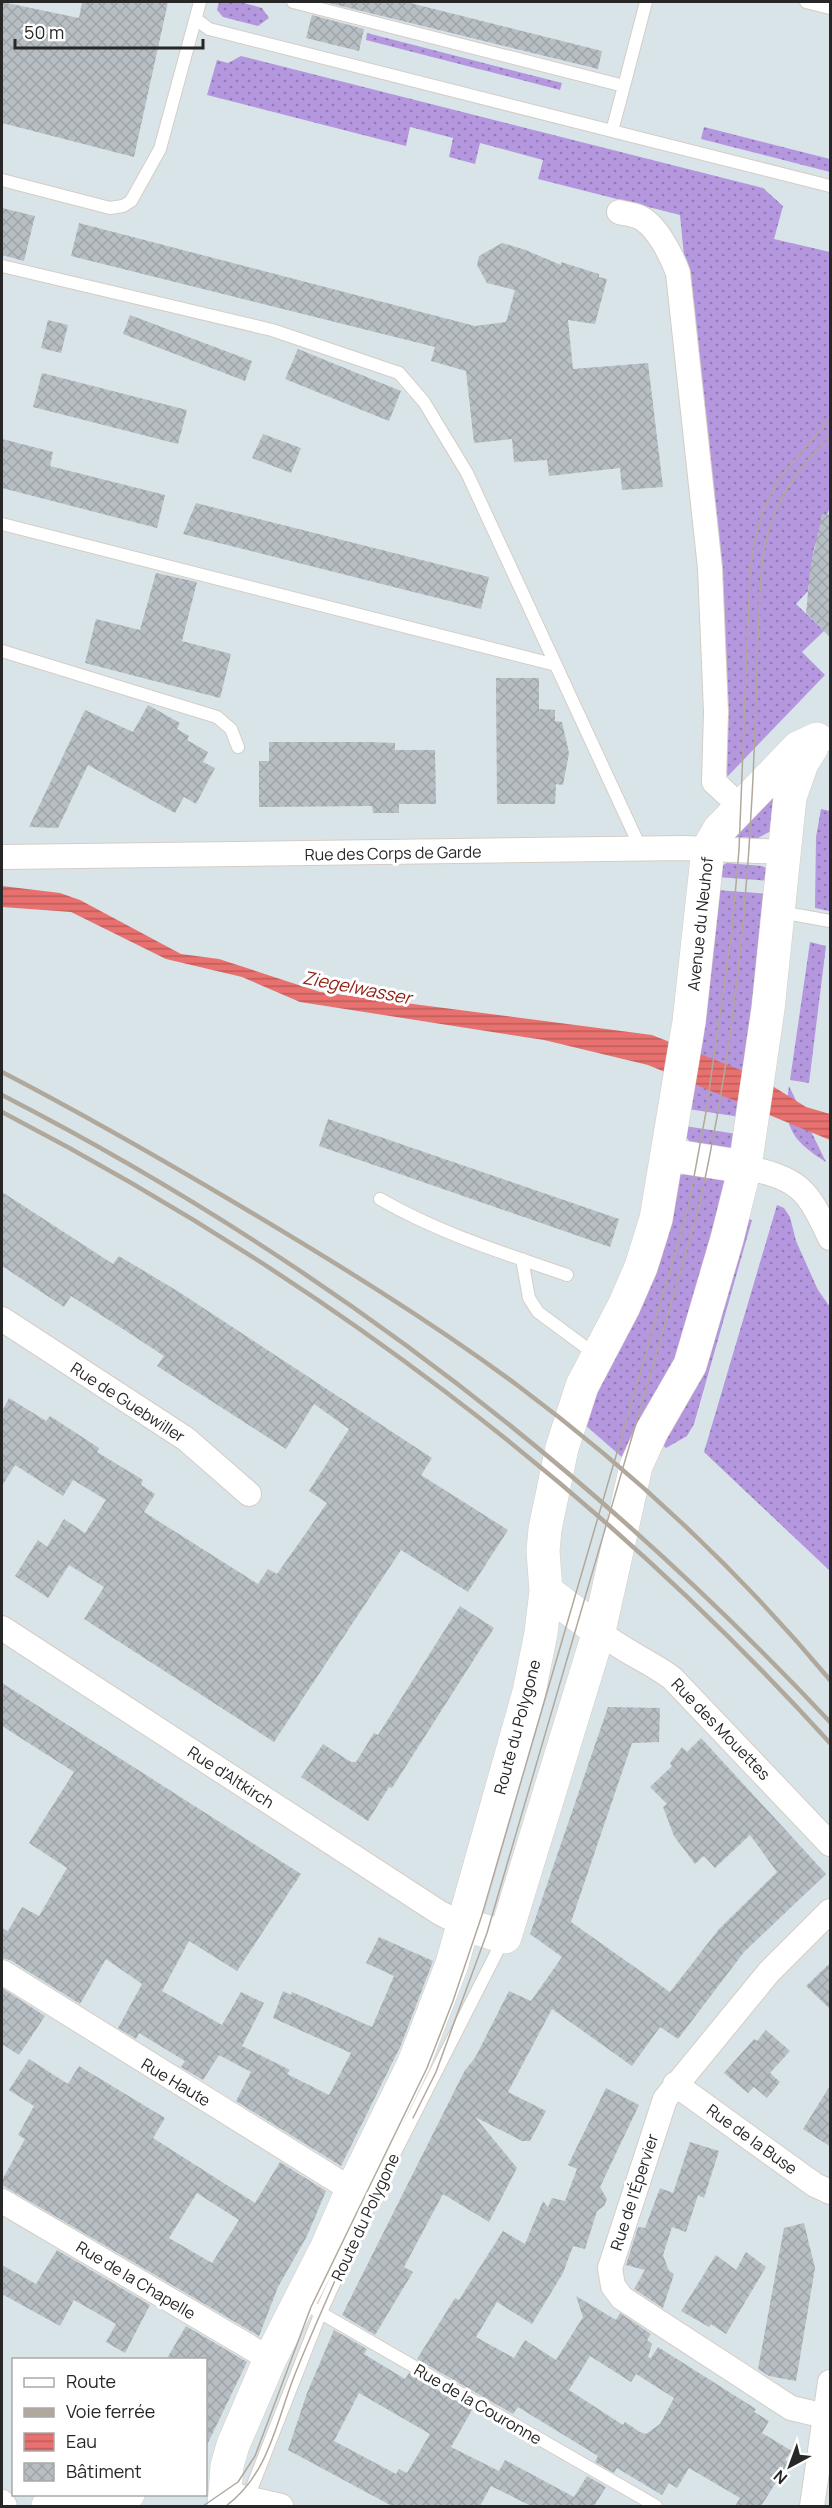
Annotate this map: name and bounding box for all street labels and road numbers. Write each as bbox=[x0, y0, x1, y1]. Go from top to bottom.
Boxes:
street label: Rue des Corps de Garde bbox=[304, 840, 482, 866]
street label: Avenue du Neuhof bbox=[682, 856, 718, 992]
street label: Rue de Guebwiller bbox=[67, 1357, 190, 1447]
street label: Route du Polygone bbox=[488, 1657, 546, 1797]
street label: Rue des Mouettes bbox=[667, 1673, 775, 1785]
street label: Rue d'Altkirch bbox=[183, 1741, 279, 1813]
street label: Rue Haute bbox=[137, 2053, 215, 2111]
street label: Rue de la Buse bbox=[702, 2099, 802, 2179]
street label: Rue de l'Épervier bbox=[605, 2131, 663, 2253]
street label: Route du Polygone bbox=[326, 2150, 404, 2284]
street label: Rue de la Chapelle bbox=[72, 2236, 200, 2324]
street label: Rue de la Couronne bbox=[410, 2359, 546, 2449]

